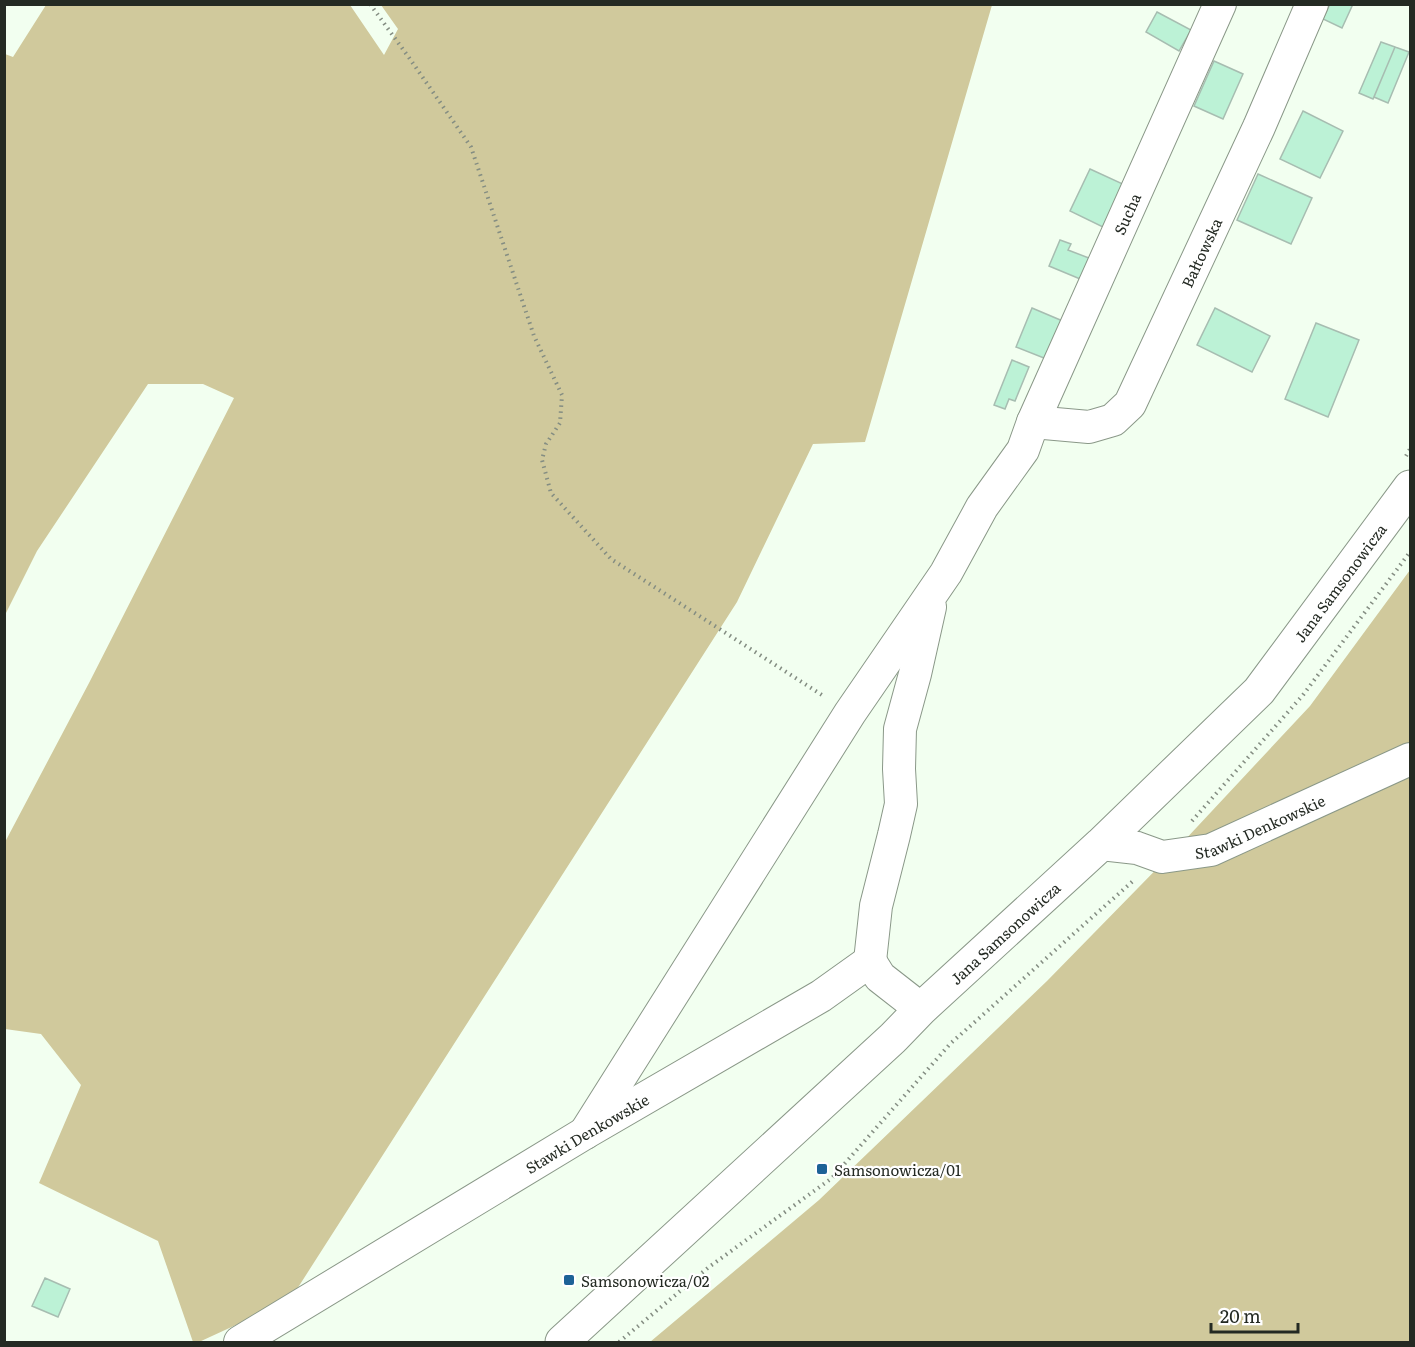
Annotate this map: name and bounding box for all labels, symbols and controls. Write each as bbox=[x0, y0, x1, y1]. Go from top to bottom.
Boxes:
street label: Sucha bbox=[1107, 188, 1146, 238]
street label: Bałtowska bbox=[1175, 213, 1227, 291]
street label: Jana Samsonowicza bbox=[1288, 517, 1392, 647]
street label: Stawki Denkowskie bbox=[1193, 788, 1329, 864]
street label: Jana Samsonowicza bbox=[944, 875, 1066, 989]
street label: Stawki Denkowskie bbox=[520, 1087, 653, 1178]
place label: Samsonowicza/01 bbox=[834, 1158, 961, 1181]
marker: Samsonowicza/01 bbox=[815, 1162, 829, 1176]
place label: Samsonowicza/02 bbox=[581, 1269, 710, 1292]
marker: Samsonowicza/02 bbox=[562, 1273, 576, 1287]
scale bar bbox=[1211, 1296, 1298, 1334]
text: 20 m bbox=[1220, 1302, 1261, 1329]

